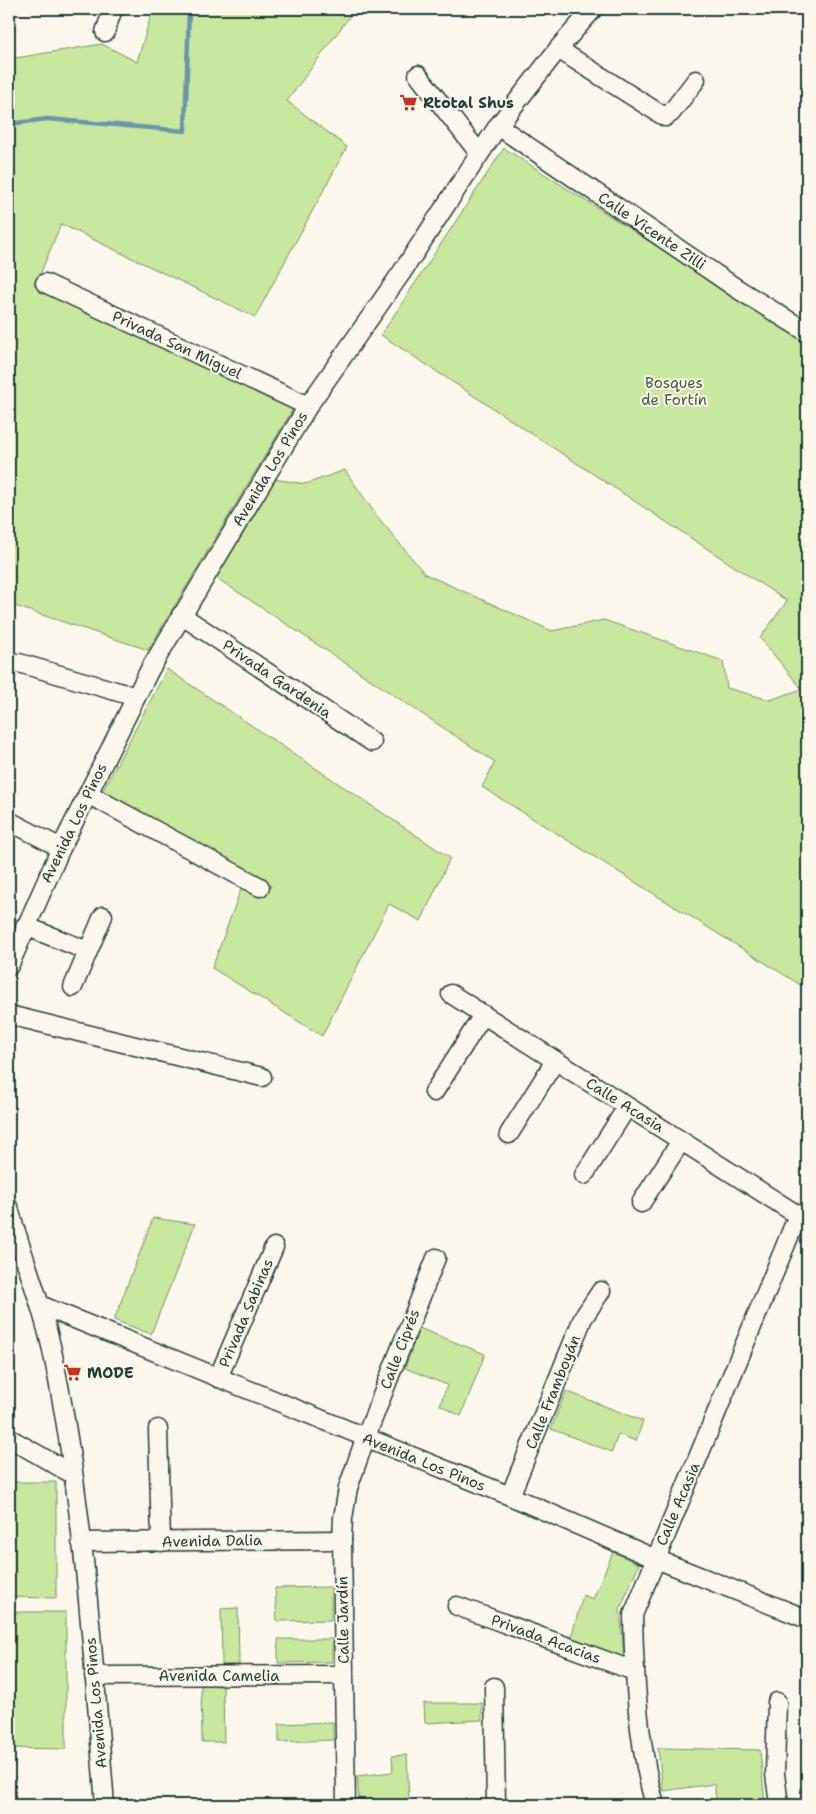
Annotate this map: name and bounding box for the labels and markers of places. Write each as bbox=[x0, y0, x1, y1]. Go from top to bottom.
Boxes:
supermarket icon: Rtotal Shus bbox=[399, 93, 419, 113]
place label: Rtotal Shus bbox=[423, 93, 514, 113]
supermarket icon: MODE bbox=[63, 1363, 83, 1383]
place label: MODE bbox=[87, 1363, 134, 1383]

